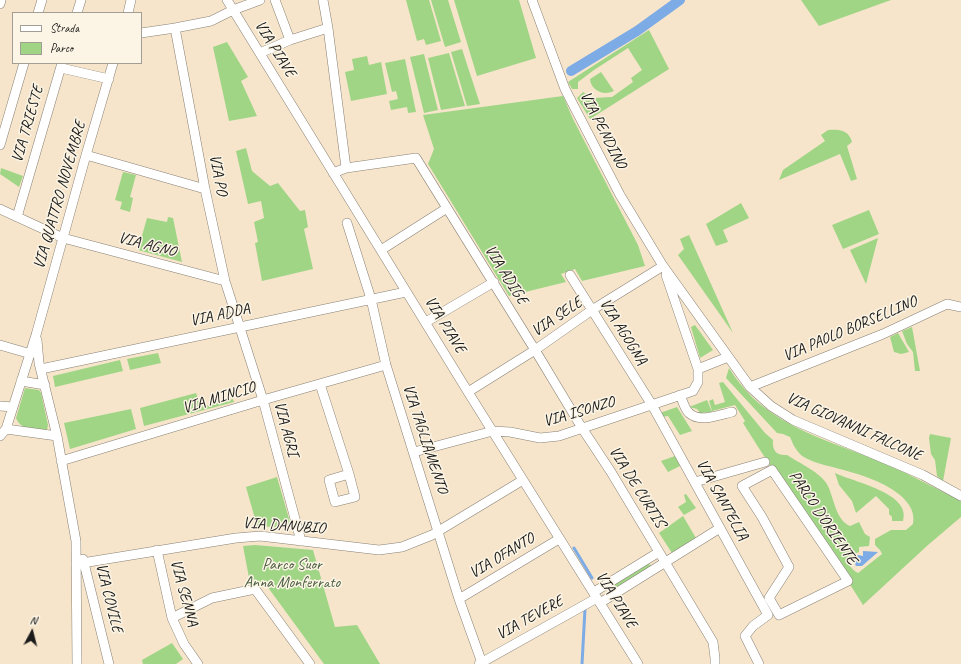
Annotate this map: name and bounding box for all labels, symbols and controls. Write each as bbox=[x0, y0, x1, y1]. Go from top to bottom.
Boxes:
legend bbox=[12, 12, 142, 64]
street label: VIA PIAVE bbox=[250, 17, 300, 81]
text: Strada bbox=[50, 20, 79, 36]
text: Parco bbox=[50, 40, 73, 56]
street label: VIA TRIESTE bbox=[8, 83, 48, 165]
street label: VIA PENDINO bbox=[575, 88, 631, 172]
street label: VIA QUATTRO NOVEMBRE bbox=[30, 119, 90, 271]
street label: VIA PO bbox=[205, 153, 231, 197]
street label: VIA AGNO bbox=[116, 228, 178, 262]
street label: VIA ADIGE bbox=[480, 242, 532, 308]
street label: VIA PAOLO BORSELLINO bbox=[780, 292, 920, 366]
street label: VIA PIAVE bbox=[420, 293, 470, 357]
street label: VIA SELE bbox=[528, 293, 586, 341]
street label: VIA AGOGNA bbox=[595, 295, 651, 369]
street label: VIA ADDA bbox=[188, 299, 252, 331]
street label: VIA MINCIO bbox=[180, 378, 258, 418]
street label: VIA TAGLIAMENTO bbox=[398, 382, 452, 496]
street label: VIA GIOVANNI FALCONE bbox=[783, 388, 925, 466]
street label: VIA ISONZO bbox=[541, 393, 617, 431]
street label: VIA AGRI bbox=[269, 399, 303, 459]
street label: VIA DE CURTIS bbox=[604, 443, 670, 531]
street label: VIA SANT'ELIA bbox=[692, 456, 752, 544]
street label: PARCO D'ORIENTE bbox=[785, 467, 861, 569]
street label: VIA DANUBIO bbox=[242, 514, 326, 538]
street label: VIA OFANTO bbox=[466, 529, 538, 583]
park label: Parco Suor Anna Monferrato bbox=[244, 555, 340, 593]
street label: VIA SENNA bbox=[166, 557, 202, 629]
street label: VIA COVILE bbox=[91, 561, 127, 635]
street label: VIA PIAVE bbox=[591, 568, 641, 632]
street label: VIA TEVERE bbox=[493, 592, 567, 644]
north arrow bbox=[12, 612, 52, 652]
text: N bbox=[29, 613, 38, 627]

